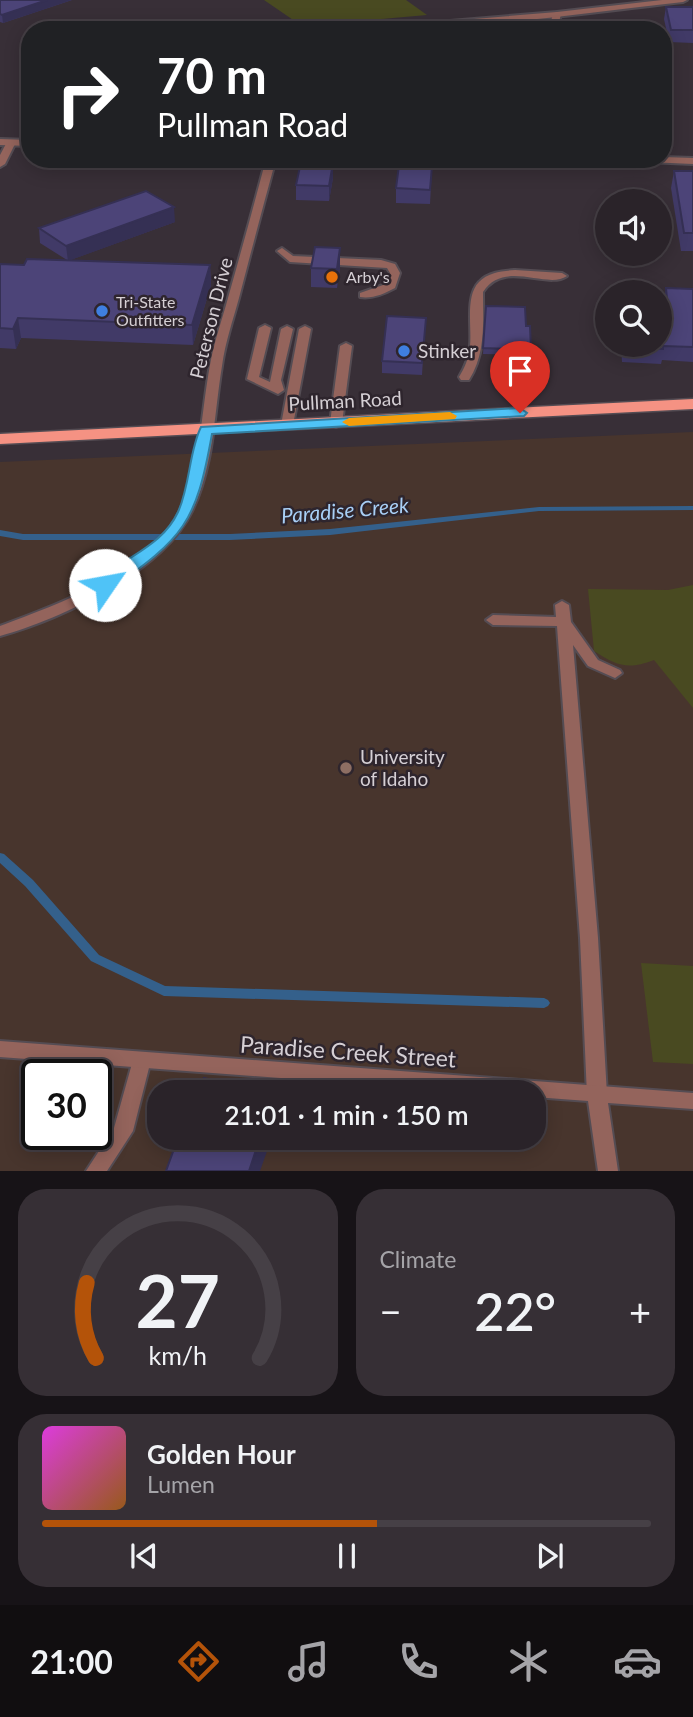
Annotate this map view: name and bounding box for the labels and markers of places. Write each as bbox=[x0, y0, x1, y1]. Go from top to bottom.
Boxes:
place label: Arby's bbox=[346, 267, 390, 286]
marker: Arby's bbox=[324, 269, 340, 285]
place label: Tri-State Outfitters bbox=[116, 292, 185, 329]
marker: Tri-State Outfitters bbox=[94, 303, 110, 319]
place label: Stinker bbox=[418, 339, 476, 362]
pin bbox=[490, 341, 550, 413]
marker: Stinker bbox=[396, 343, 412, 359]
place label: University of Idaho bbox=[360, 745, 445, 790]
marker: University of Idaho bbox=[338, 760, 354, 776]

